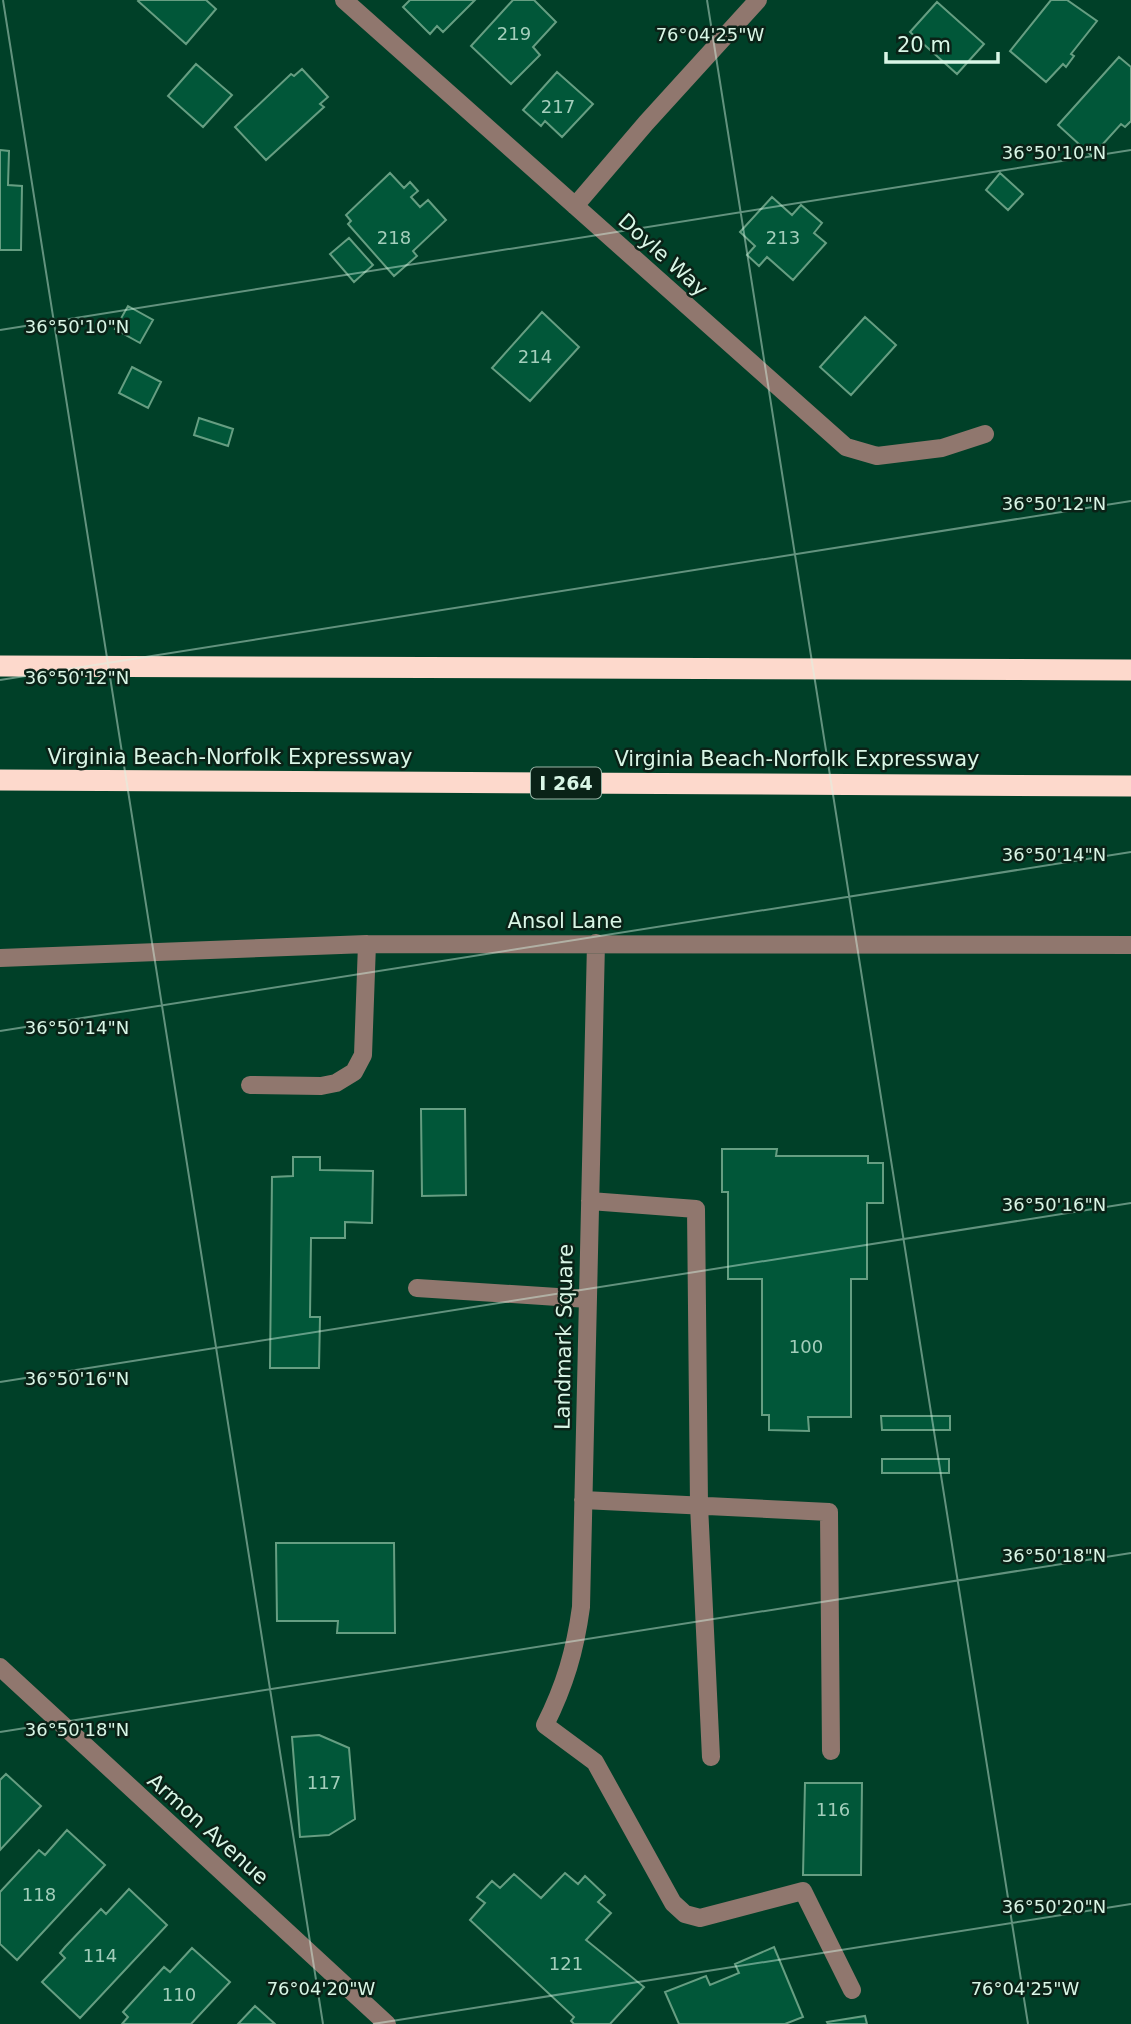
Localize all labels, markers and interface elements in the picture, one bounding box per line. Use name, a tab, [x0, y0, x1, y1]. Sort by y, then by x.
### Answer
scale bar	[886, 21, 998, 65]
house number: 219	[497, 23, 531, 44]
text: 76°04'25"W	[656, 24, 765, 45]
text: 20 m	[897, 33, 951, 57]
house number: 217	[541, 96, 575, 117]
text: 36°50'10"N	[1002, 142, 1106, 163]
street label: Doyle Way	[614, 209, 712, 301]
house number: 218	[377, 227, 411, 248]
house number: 213	[766, 227, 800, 248]
text: 36°50'10"N	[25, 316, 129, 337]
house number: 214	[518, 346, 552, 367]
text: 36°50'12"N	[1002, 493, 1106, 514]
text: 36°50'12"N	[25, 667, 129, 688]
street label: Virginia Beach-Norfolk Expressway	[47, 745, 413, 769]
street label: Virginia Beach-Norfolk Expressway	[614, 747, 980, 771]
road number: I 264	[531, 768, 601, 798]
text: 36°50'14"N	[1002, 844, 1106, 865]
street label: Ansol Lane	[508, 909, 622, 933]
text: 36°50'14"N	[25, 1017, 129, 1038]
text: 36°50'16"N	[1002, 1194, 1106, 1215]
street label: Landmark Square	[550, 1244, 578, 1430]
house number: 100	[789, 1336, 823, 1357]
text: 36°50'16"N	[25, 1368, 129, 1389]
text: 36°50'18"N	[1002, 1545, 1106, 1566]
text: 36°50'18"N	[25, 1719, 129, 1740]
street label: Armon Avenue	[143, 1769, 273, 1889]
house number: 117	[307, 1772, 341, 1793]
house number: 116	[816, 1799, 850, 1820]
house number: 118	[22, 1884, 56, 1905]
text: 36°50'20"N	[1002, 1896, 1106, 1917]
house number: 114	[83, 1945, 117, 1966]
house number: 121	[549, 1953, 583, 1974]
text: 76°04'20"W	[267, 1978, 376, 1999]
text: 76°04'25"W	[971, 1978, 1080, 1999]
house number: 110	[162, 1984, 196, 2005]

